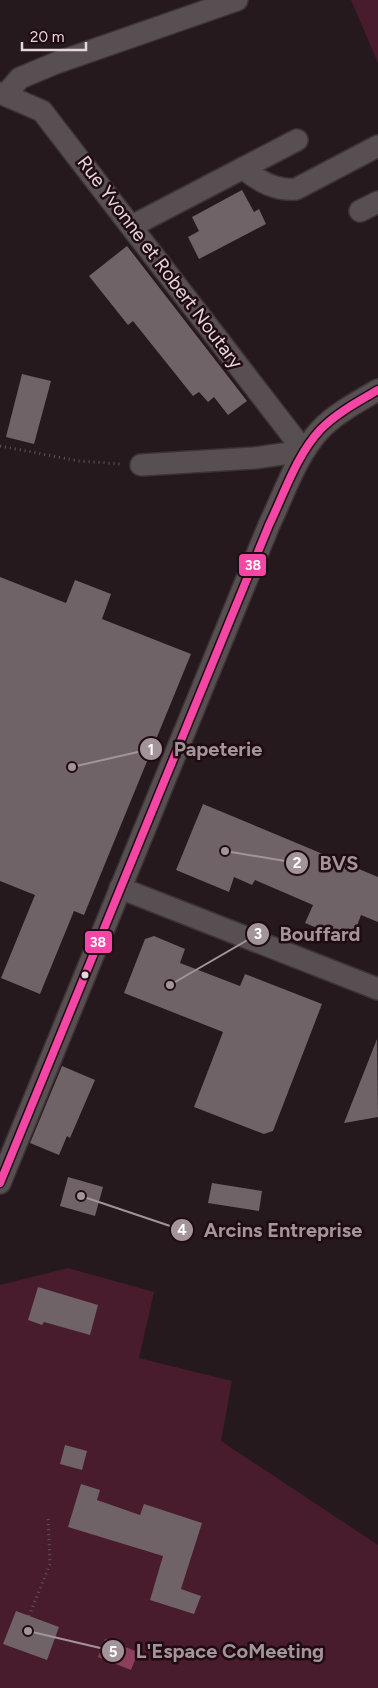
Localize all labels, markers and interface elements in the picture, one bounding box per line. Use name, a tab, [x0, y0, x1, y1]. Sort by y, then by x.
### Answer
scale bar	[22, 20, 86, 52]
text: 20 m	[30, 28, 64, 46]
street label: Rue Yvonne et Robert Noutary	[72, 151, 248, 373]
line badge: 38	[238, 553, 267, 577]
text: 38	[245, 557, 261, 574]
callout: Papeterie	[139, 732, 272, 767]
text: Papeterie	[174, 737, 262, 761]
text: 1	[148, 741, 154, 759]
callout: BVS	[285, 845, 369, 880]
text: BVS	[320, 851, 358, 875]
text: 2	[293, 854, 302, 872]
callout: Bouffard	[245, 917, 371, 952]
text: Bouffard	[280, 922, 360, 946]
text: 3	[254, 925, 262, 943]
line badge: 38	[84, 930, 113, 954]
text: 38	[90, 934, 106, 951]
unlabelled marker	[80, 970, 90, 980]
callout: Arcins Entreprise	[169, 1213, 373, 1248]
text: Arcins Entreprise	[204, 1218, 362, 1242]
text: 4	[177, 1221, 187, 1239]
callout: L'Espace CoMeeting	[101, 1634, 334, 1669]
text: L'Espace CoMeeting	[136, 1639, 324, 1663]
text: 5	[109, 1643, 118, 1661]

